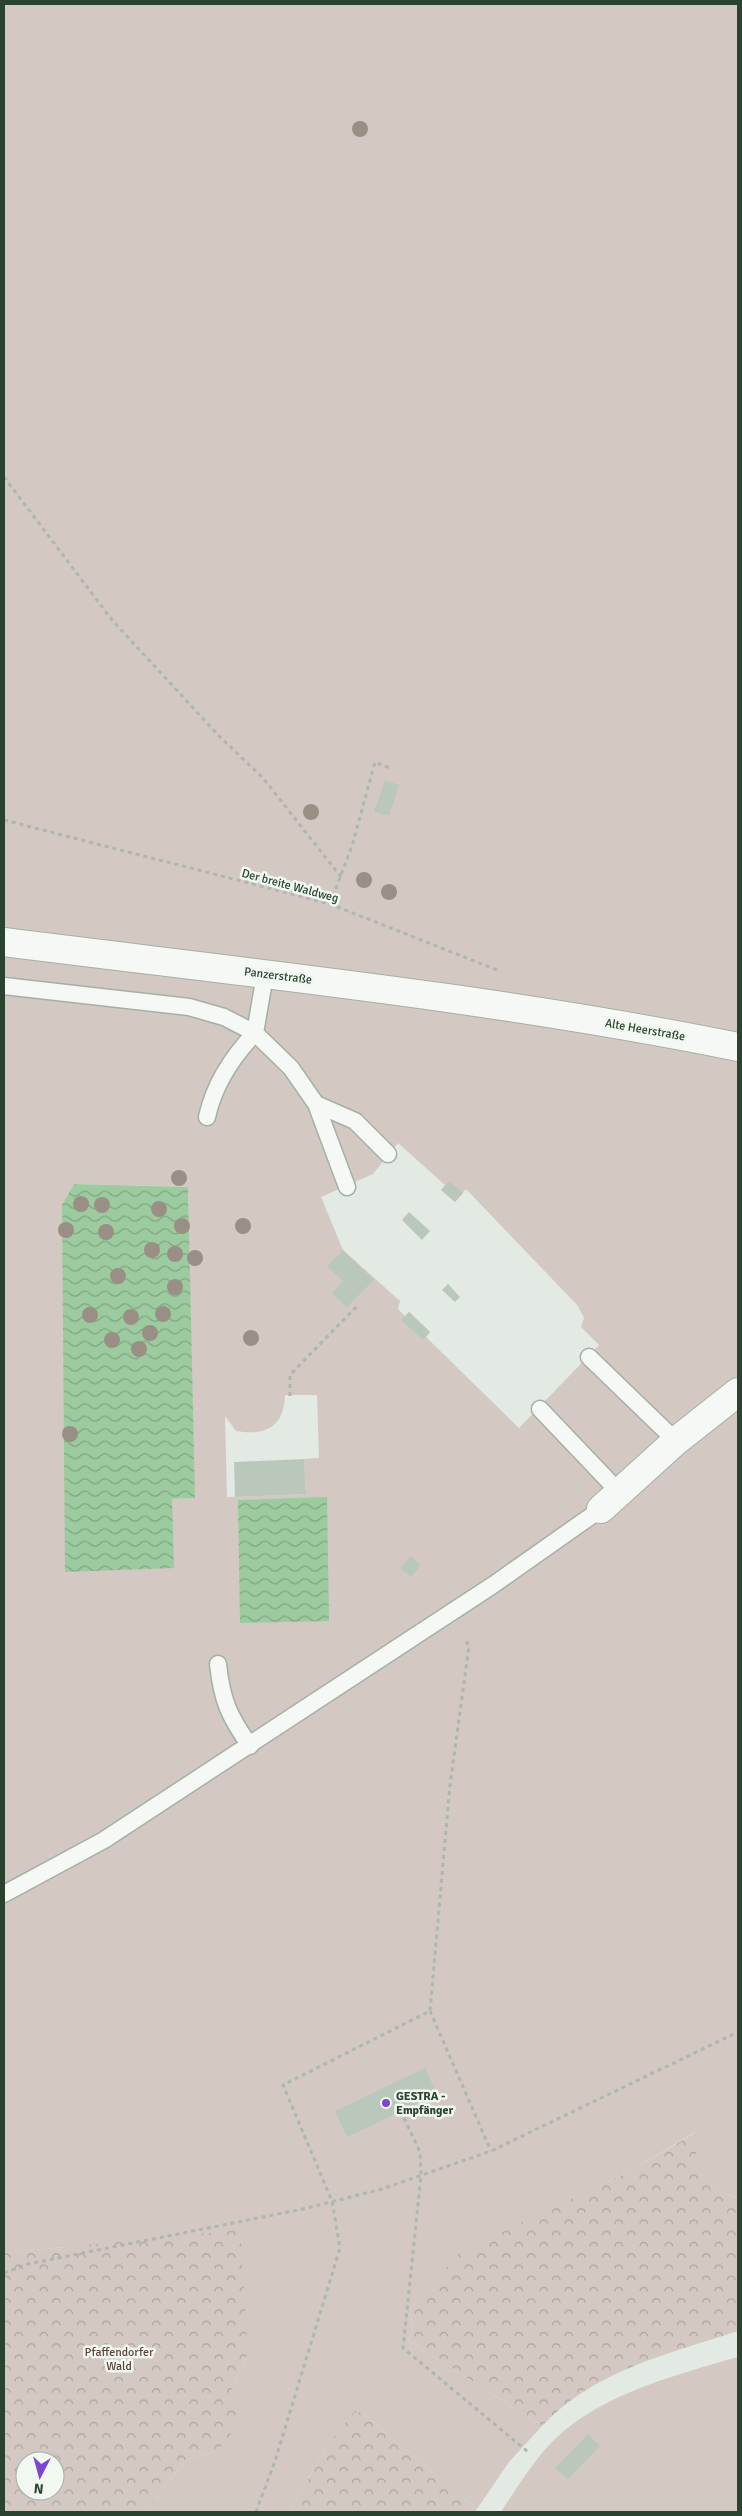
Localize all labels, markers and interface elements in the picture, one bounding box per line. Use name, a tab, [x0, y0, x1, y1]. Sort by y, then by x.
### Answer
street label: Der breite Waldweg	[240, 866, 340, 906]
street label: Panzerstraße	[243, 964, 313, 988]
street label: Alte Heerstraße	[604, 1016, 686, 1044]
place label: GESTRA - Empfänger	[396, 2089, 453, 2118]
marker: GESTRA - Empfänger	[380, 2097, 392, 2109]
park label: Pfaffendorfer Wald	[85, 2345, 154, 2374]
north arrow	[15, 2451, 65, 2501]
text: N	[33, 2479, 44, 2497]

